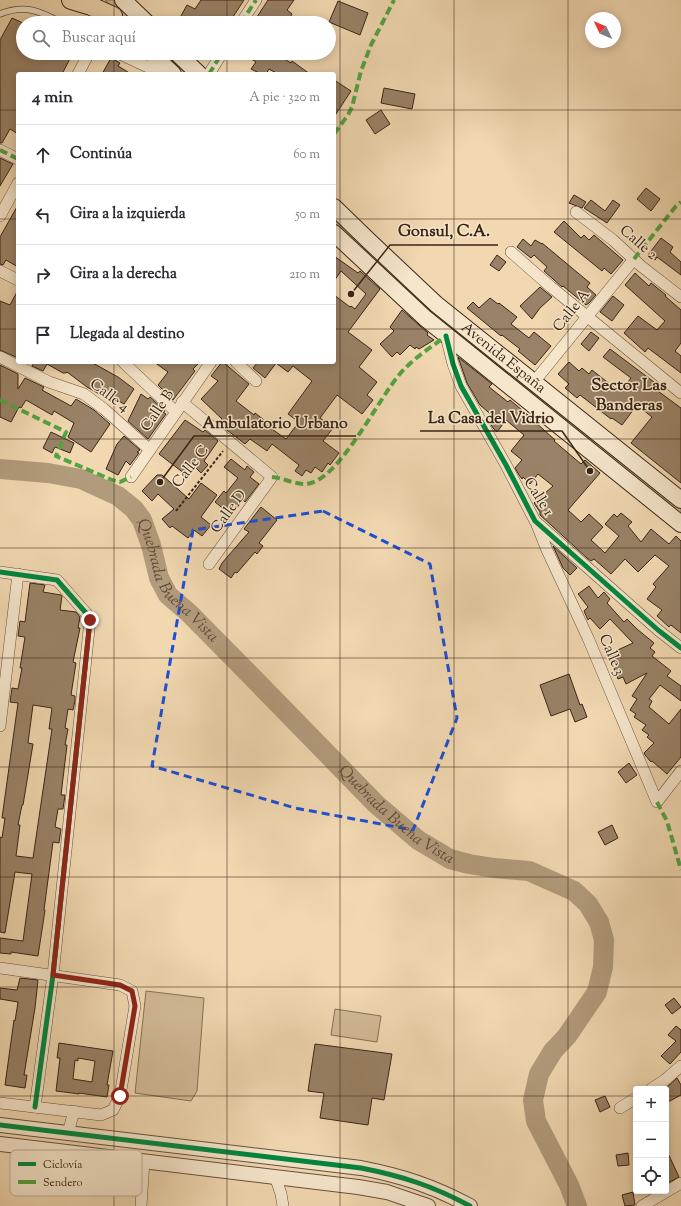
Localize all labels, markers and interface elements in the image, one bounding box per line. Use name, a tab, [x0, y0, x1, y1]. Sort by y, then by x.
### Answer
north arrow	[585, 12, 621, 48]
search box	[16, 16, 336, 60]
icon: search	[30, 27, 52, 49]
text: Buscar aquí	[62, 28, 136, 49]
text: 4 min	[32, 86, 73, 110]
text: A pie · 320 m	[249, 89, 320, 107]
icon: ahead	[32, 144, 54, 166]
text: Continúa	[70, 144, 132, 165]
text: 60 m	[293, 146, 320, 164]
icon: left	[32, 204, 54, 226]
text: Gira a la izquierda	[70, 204, 186, 225]
text: 50 m	[295, 206, 320, 224]
callout: Gonsul, C.A.	[390, 217, 498, 245]
text: Gonsul, C.A.	[398, 221, 490, 244]
street label: Calle 2	[614, 221, 662, 265]
icon: right	[32, 264, 54, 286]
text: Gira a la derecha	[70, 264, 177, 285]
text: 210 m	[289, 266, 320, 284]
street label: Calle A	[548, 285, 596, 337]
street label: Avenida España	[456, 317, 550, 398]
icon: arrive	[32, 324, 54, 346]
text: Llegada al destino	[70, 324, 185, 345]
street label: Calle 4	[85, 374, 134, 418]
district label: Sector Las Banderas	[591, 374, 667, 418]
street label: Calle B	[136, 385, 180, 436]
callout: La Casa del Vidrio	[420, 403, 562, 431]
callout: Ambulatorio Urbano	[194, 408, 356, 436]
text: La Casa del Vidrio	[428, 408, 554, 431]
text: Ambulatorio Urbano	[202, 413, 348, 436]
street label: Calle C	[168, 441, 214, 493]
street label: Calle 1	[518, 473, 558, 521]
street label: Calle D	[206, 486, 252, 538]
water label: Quebrada Buena Vista	[131, 516, 224, 648]
route end	[81, 611, 99, 629]
street label: Calle 3	[593, 631, 629, 679]
water label: Quebrada Buena Vista	[333, 760, 458, 870]
map controls	[633, 1086, 669, 1194]
button: +	[633, 1086, 669, 1122]
route start	[111, 1087, 129, 1105]
button: −	[633, 1122, 669, 1158]
legend	[10, 1150, 142, 1196]
text: Ciclovía	[43, 1157, 82, 1173]
button: locate	[633, 1158, 669, 1194]
text: Sendero	[43, 1175, 82, 1191]

